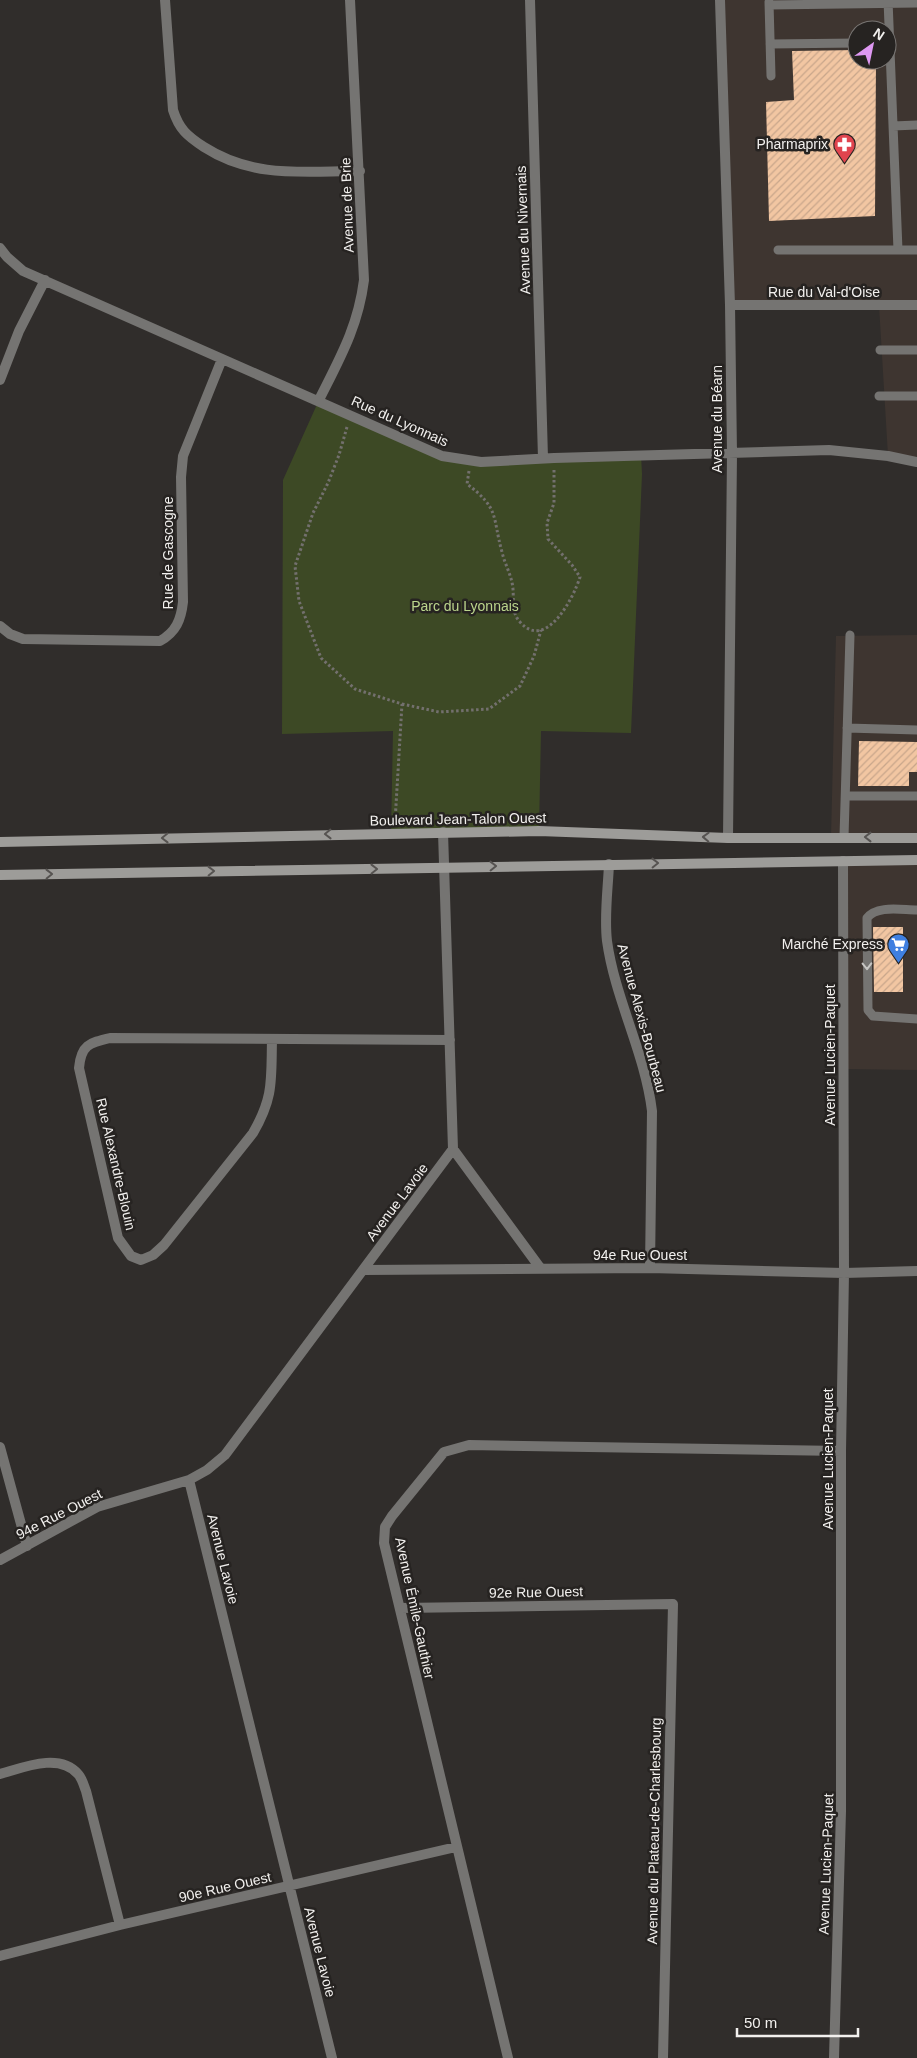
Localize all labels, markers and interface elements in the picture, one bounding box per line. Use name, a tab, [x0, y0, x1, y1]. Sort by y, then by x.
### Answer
north arrow	[847, 20, 897, 70]
text: N	[870, 25, 888, 44]
pharmacy icon: Pharmaprix	[832, 132, 856, 163]
place label: Pharmaprix	[756, 136, 828, 152]
street label: Avenue de Brie	[337, 157, 357, 253]
street label: Avenue du Nivernais	[513, 165, 533, 295]
street label: Rue du Val-d'Oise	[768, 284, 880, 300]
street label: Avenue du Béarn	[709, 365, 725, 473]
street label: Rue du Lyonnais	[349, 392, 451, 450]
street label: Rue de Gascogne	[160, 496, 176, 609]
park label: Parc du Lyonnais	[411, 598, 519, 614]
street label: Boulevard Jean-Talon Ouest	[370, 809, 547, 829]
one-way arrow	[324, 829, 332, 839]
one-way arrow	[702, 832, 710, 842]
one-way arrow	[864, 832, 872, 842]
one-way arrow	[161, 833, 169, 843]
one-way arrow	[651, 858, 659, 869]
one-way arrow	[489, 861, 497, 872]
one-way arrow	[370, 863, 378, 874]
one-way arrow	[208, 866, 215, 876]
one-way arrow	[45, 869, 53, 879]
supermarket icon: Marché Express	[887, 932, 911, 963]
place label: Marché Express	[782, 936, 883, 952]
street label: Avenue Alexis-Bourbeau	[614, 942, 670, 1094]
one-way arrow	[862, 962, 873, 970]
street label: Avenue Lucien-Paquet	[822, 984, 838, 1126]
street label: Rue Alexandre-Blouin	[93, 1096, 139, 1232]
street label: Avenue Lavoie	[363, 1160, 431, 1244]
street label: 94e Rue Ouest	[593, 1247, 687, 1263]
street label: Avenue Lucien-Paquet	[820, 1388, 836, 1530]
street label: 94e Rue Ouest	[13, 1485, 105, 1543]
street label: Avenue Lavoie	[204, 1512, 242, 1606]
street label: Avenue Émile-Gauthier	[392, 1536, 438, 1681]
street label: 92e Rue Ouest	[489, 1583, 583, 1601]
street label: Avenue du Plateau-de-Charlesbourg	[644, 1717, 664, 1945]
street label: Avenue Lucien-Paquet	[816, 1793, 836, 1935]
street label: 90e Rue Ouest	[177, 1869, 273, 1905]
street label: Avenue Lavoie	[301, 1905, 339, 1999]
scale bar	[737, 2006, 858, 2038]
text: 50 m	[744, 2014, 777, 2031]

